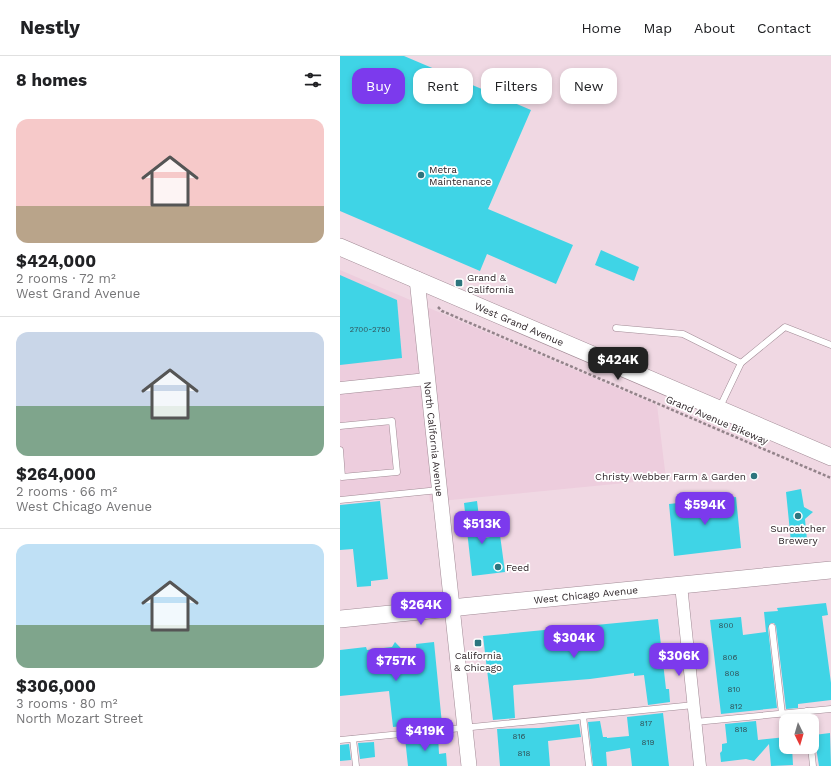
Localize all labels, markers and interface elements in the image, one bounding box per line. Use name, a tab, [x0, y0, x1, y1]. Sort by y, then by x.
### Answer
text: Nestly	[20, 16, 80, 39]
text: Home	[581, 20, 621, 36]
text: Map	[643, 20, 672, 36]
text: About	[694, 20, 735, 36]
text: Contact	[757, 20, 811, 36]
chip: Buy	[352, 68, 405, 104]
chip: Rent	[413, 68, 473, 104]
chip: Filters	[481, 68, 552, 104]
chip: New	[560, 68, 617, 104]
icon: filters	[302, 69, 324, 91]
text: 8 homes	[16, 70, 87, 90]
icon: home	[134, 145, 206, 217]
place label: Metra Maintenance	[429, 164, 492, 187]
marker: Metra Maintenance	[416, 170, 426, 180]
text: $424,000	[16, 251, 96, 271]
text: 2 rooms · 72 m²	[16, 271, 116, 286]
place label: Grand & California	[467, 272, 514, 295]
marker: Grand & California	[454, 278, 464, 288]
text: West Grand Avenue	[16, 286, 140, 301]
street label: West Grand Avenue	[473, 300, 566, 348]
house number: 2700-2750	[349, 325, 391, 334]
pin: $424K	[590, 347, 646, 381]
text: $424K	[597, 352, 639, 367]
icon: home	[134, 358, 206, 430]
street label: North California Avenue	[422, 381, 446, 497]
street label: Grand Avenue Bikeway	[664, 393, 771, 447]
text: $264,000	[16, 464, 96, 484]
place label: Christy Webber Farm & Garden	[595, 471, 746, 482]
marker: Christy Webber Farm & Garden	[749, 471, 759, 481]
text: 2 rooms · 66 m²	[16, 484, 117, 499]
pin: $594K	[677, 492, 733, 526]
text: $594K	[684, 497, 726, 512]
text: West Chicago Avenue	[16, 499, 152, 514]
pin: $513K	[454, 511, 510, 545]
marker: Suncatcher Brewery	[793, 511, 803, 521]
text: $513K	[463, 516, 501, 531]
place label: Suncatcher Brewery	[770, 523, 826, 546]
marker: Feed	[493, 562, 503, 572]
place label: Feed	[506, 562, 529, 573]
icon: home	[134, 570, 206, 642]
street label: West Chicago Avenue	[533, 584, 639, 605]
pin: $264K	[393, 592, 449, 626]
text: $264K	[400, 597, 442, 612]
house number: 800	[719, 621, 733, 630]
pin: $304K	[546, 625, 602, 659]
text: $304K	[553, 630, 595, 645]
marker: California & Chicago	[473, 638, 483, 648]
pin: $306K	[651, 643, 707, 677]
pin: $757K	[368, 648, 424, 682]
text: $306K	[658, 648, 700, 663]
place label: California & Chicago	[454, 650, 502, 673]
text: $757K	[376, 653, 416, 668]
house number: 806	[723, 653, 738, 662]
house number: 808	[725, 669, 739, 678]
text: $306,000	[16, 676, 96, 696]
house number: 810	[727, 685, 741, 694]
text: 3 rooms · 80 m²	[16, 696, 117, 711]
house number: 812	[730, 702, 743, 711]
text: North Mozart Street	[16, 711, 143, 726]
north arrow	[779, 714, 819, 754]
map controls	[779, 714, 819, 754]
pin: $419K	[397, 718, 453, 752]
house number: 817	[640, 719, 653, 728]
text: $419K	[405, 723, 445, 738]
house number: 818	[735, 725, 748, 734]
house number: 816	[513, 732, 526, 741]
house number: 819	[642, 738, 655, 747]
house number: 818	[518, 749, 531, 758]

